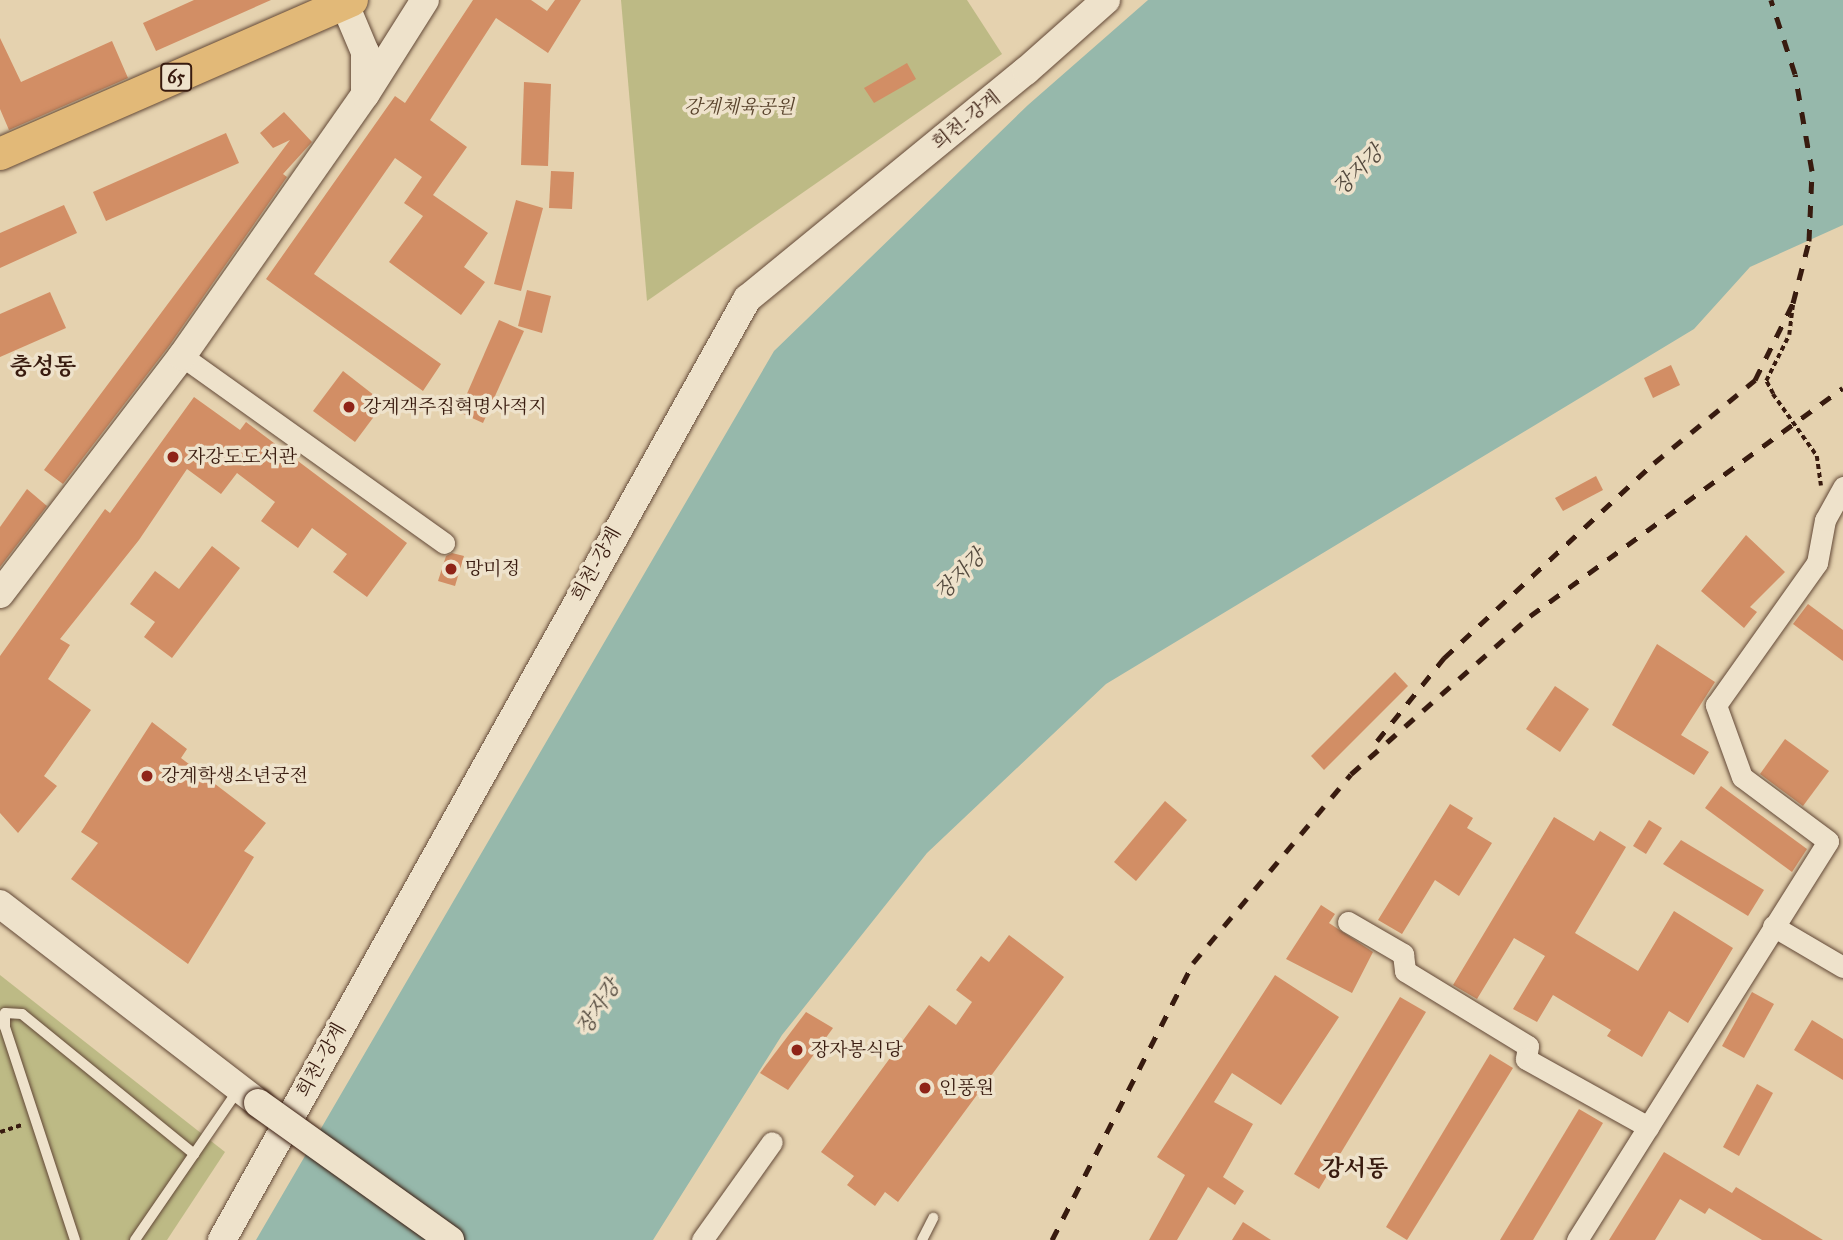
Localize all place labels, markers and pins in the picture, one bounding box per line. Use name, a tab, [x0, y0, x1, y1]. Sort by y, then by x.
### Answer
place label: 강계객주집혁명사적지	[363, 396, 547, 418]
marker: 강계객주집혁명사적지	[341, 399, 357, 415]
place label: 자강도도서관	[187, 446, 297, 468]
marker: 자강도도서관	[165, 449, 181, 465]
place label: 망미정	[465, 558, 520, 580]
marker: 망미정	[443, 561, 459, 577]
place label: 강계학생소년궁전	[161, 765, 308, 787]
marker: 강계학생소년궁전	[139, 768, 155, 784]
place label: 장자봉식당	[811, 1039, 903, 1061]
marker: 장자봉식당	[789, 1042, 805, 1058]
place label: 인풍원	[939, 1077, 994, 1099]
marker: 인풍원	[917, 1080, 933, 1096]

